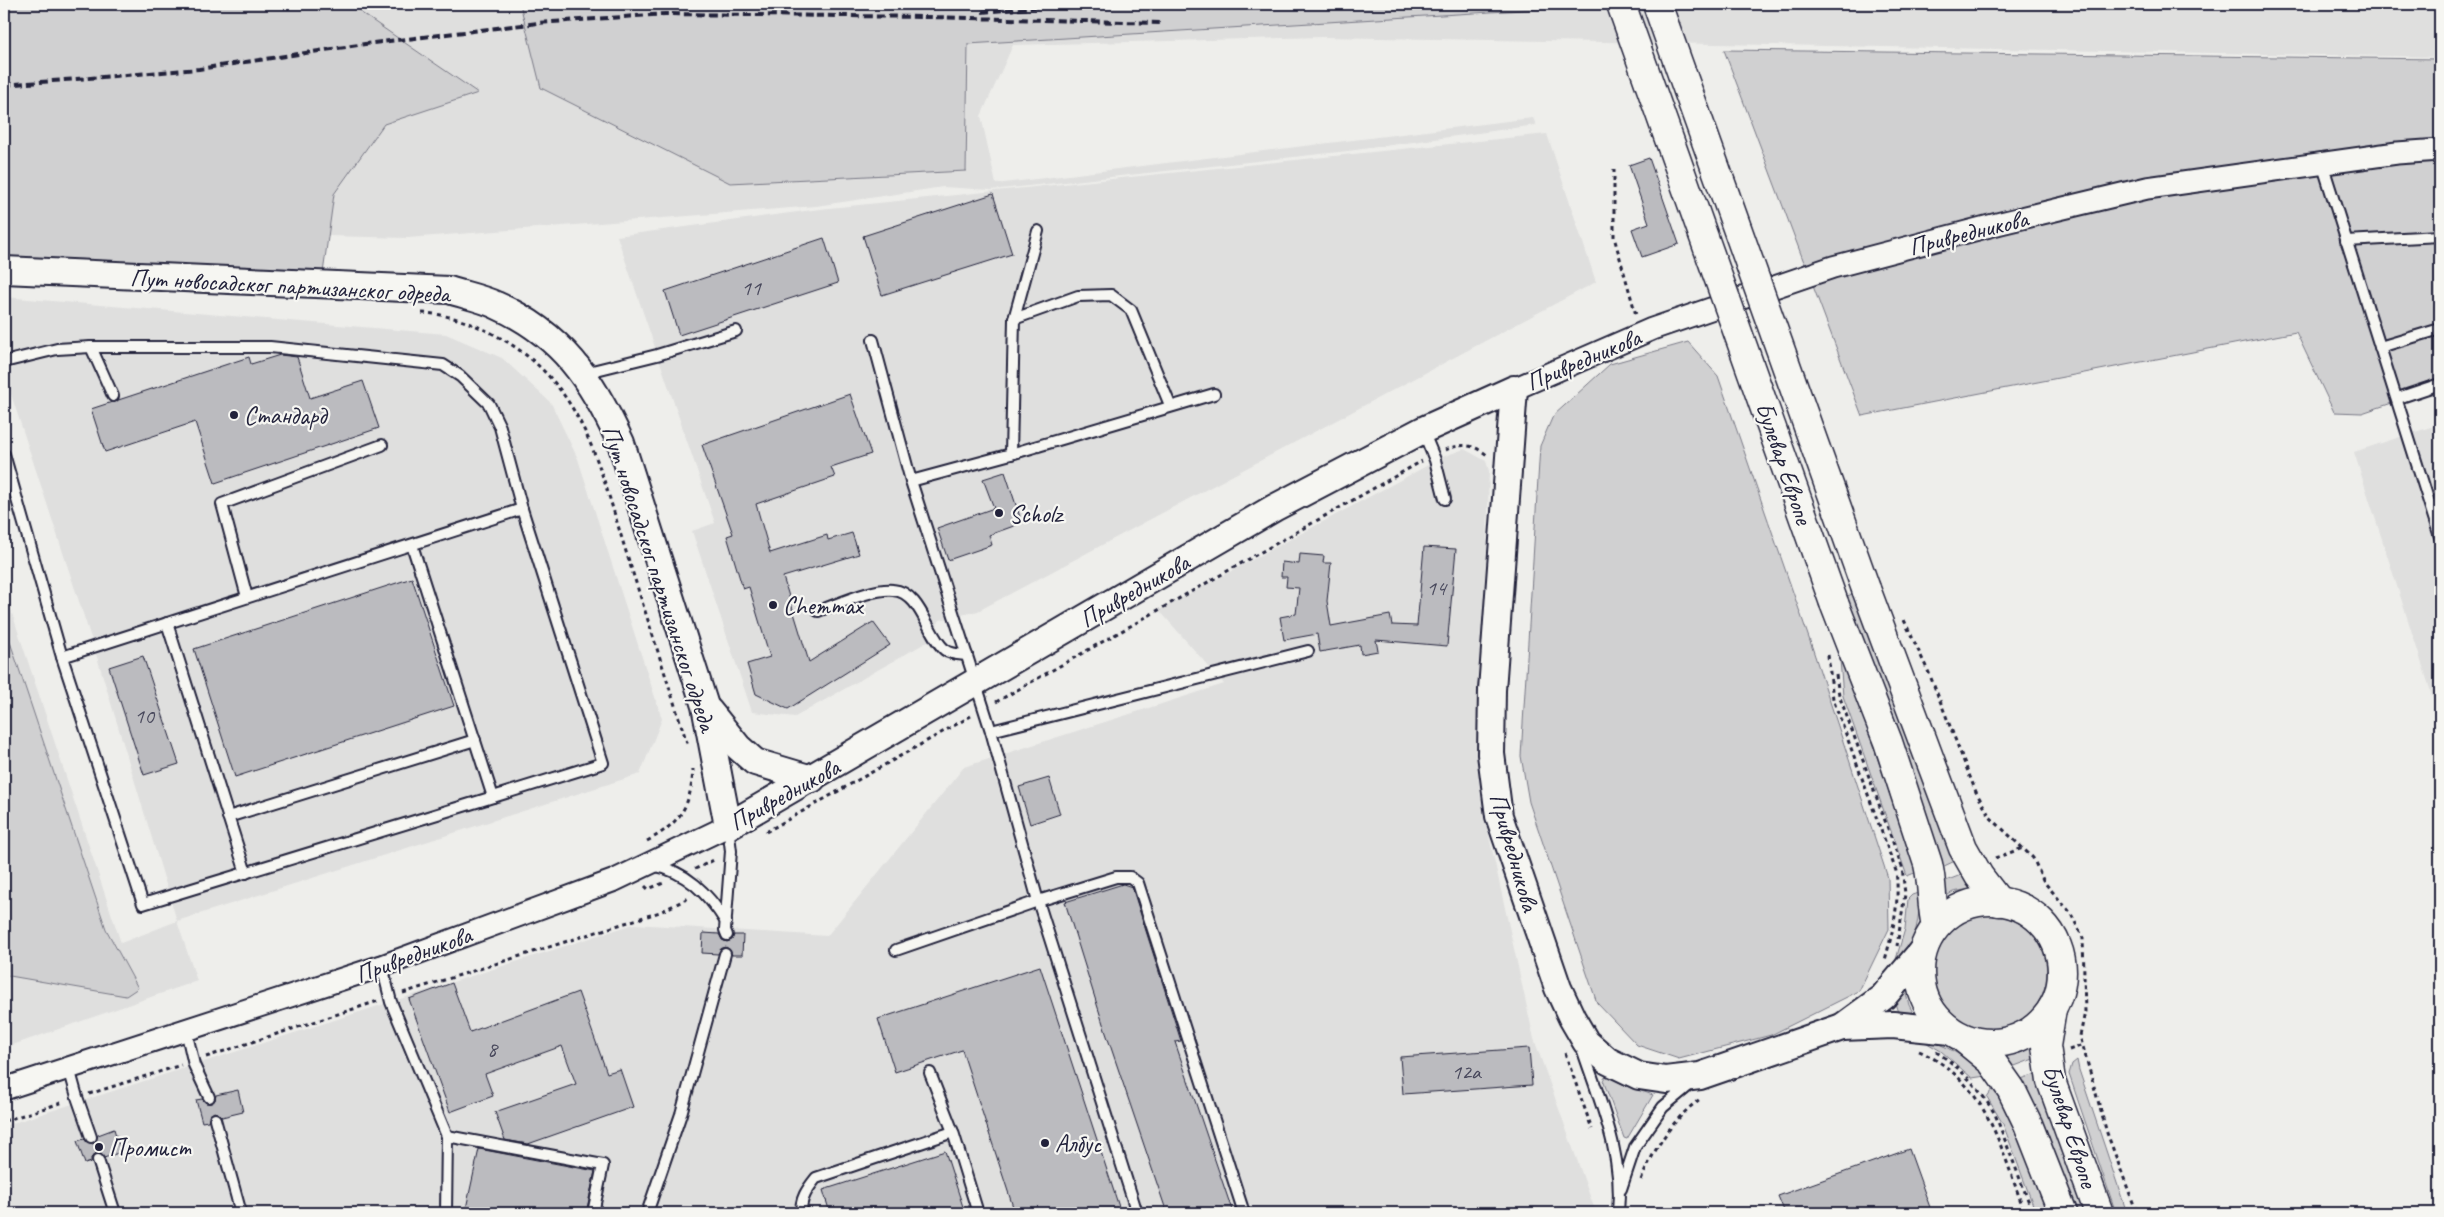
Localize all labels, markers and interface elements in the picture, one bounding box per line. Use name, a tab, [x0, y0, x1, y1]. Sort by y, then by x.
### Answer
street label: Привредникова	[1905, 202, 2033, 263]
street label: Пут новосадског партизанског одреда	[129, 262, 453, 310]
house number: 11	[741, 274, 762, 302]
street label: Привредникова	[1521, 321, 1647, 398]
street label: Булевар Европе	[1748, 398, 1820, 530]
place label: Стандард	[244, 400, 328, 432]
marker: Стандард	[228, 409, 240, 421]
street label: Пут новосадског партизанског одреда	[594, 421, 725, 738]
place label: Scholz	[1009, 498, 1065, 530]
marker: Scholz	[993, 507, 1005, 519]
street label: Привредникова	[1074, 546, 1197, 635]
house number: 14	[1426, 574, 1448, 602]
place label: Chemmax	[783, 590, 865, 622]
marker: Chemmax	[767, 599, 779, 611]
house number: 10	[134, 702, 156, 730]
street label: Привредникова	[724, 750, 847, 838]
street label: Привредникова	[1482, 789, 1547, 917]
street label: Привредникова	[351, 918, 478, 991]
house number: 8	[487, 1035, 499, 1063]
house number: 12a	[1451, 1058, 1482, 1086]
street label: Булевар Европе	[2035, 1061, 2105, 1193]
place label: Албус	[1055, 1128, 1102, 1160]
place label: Промист	[109, 1132, 192, 1164]
marker: Албус	[1039, 1137, 1051, 1149]
marker: Промист	[93, 1141, 105, 1153]

